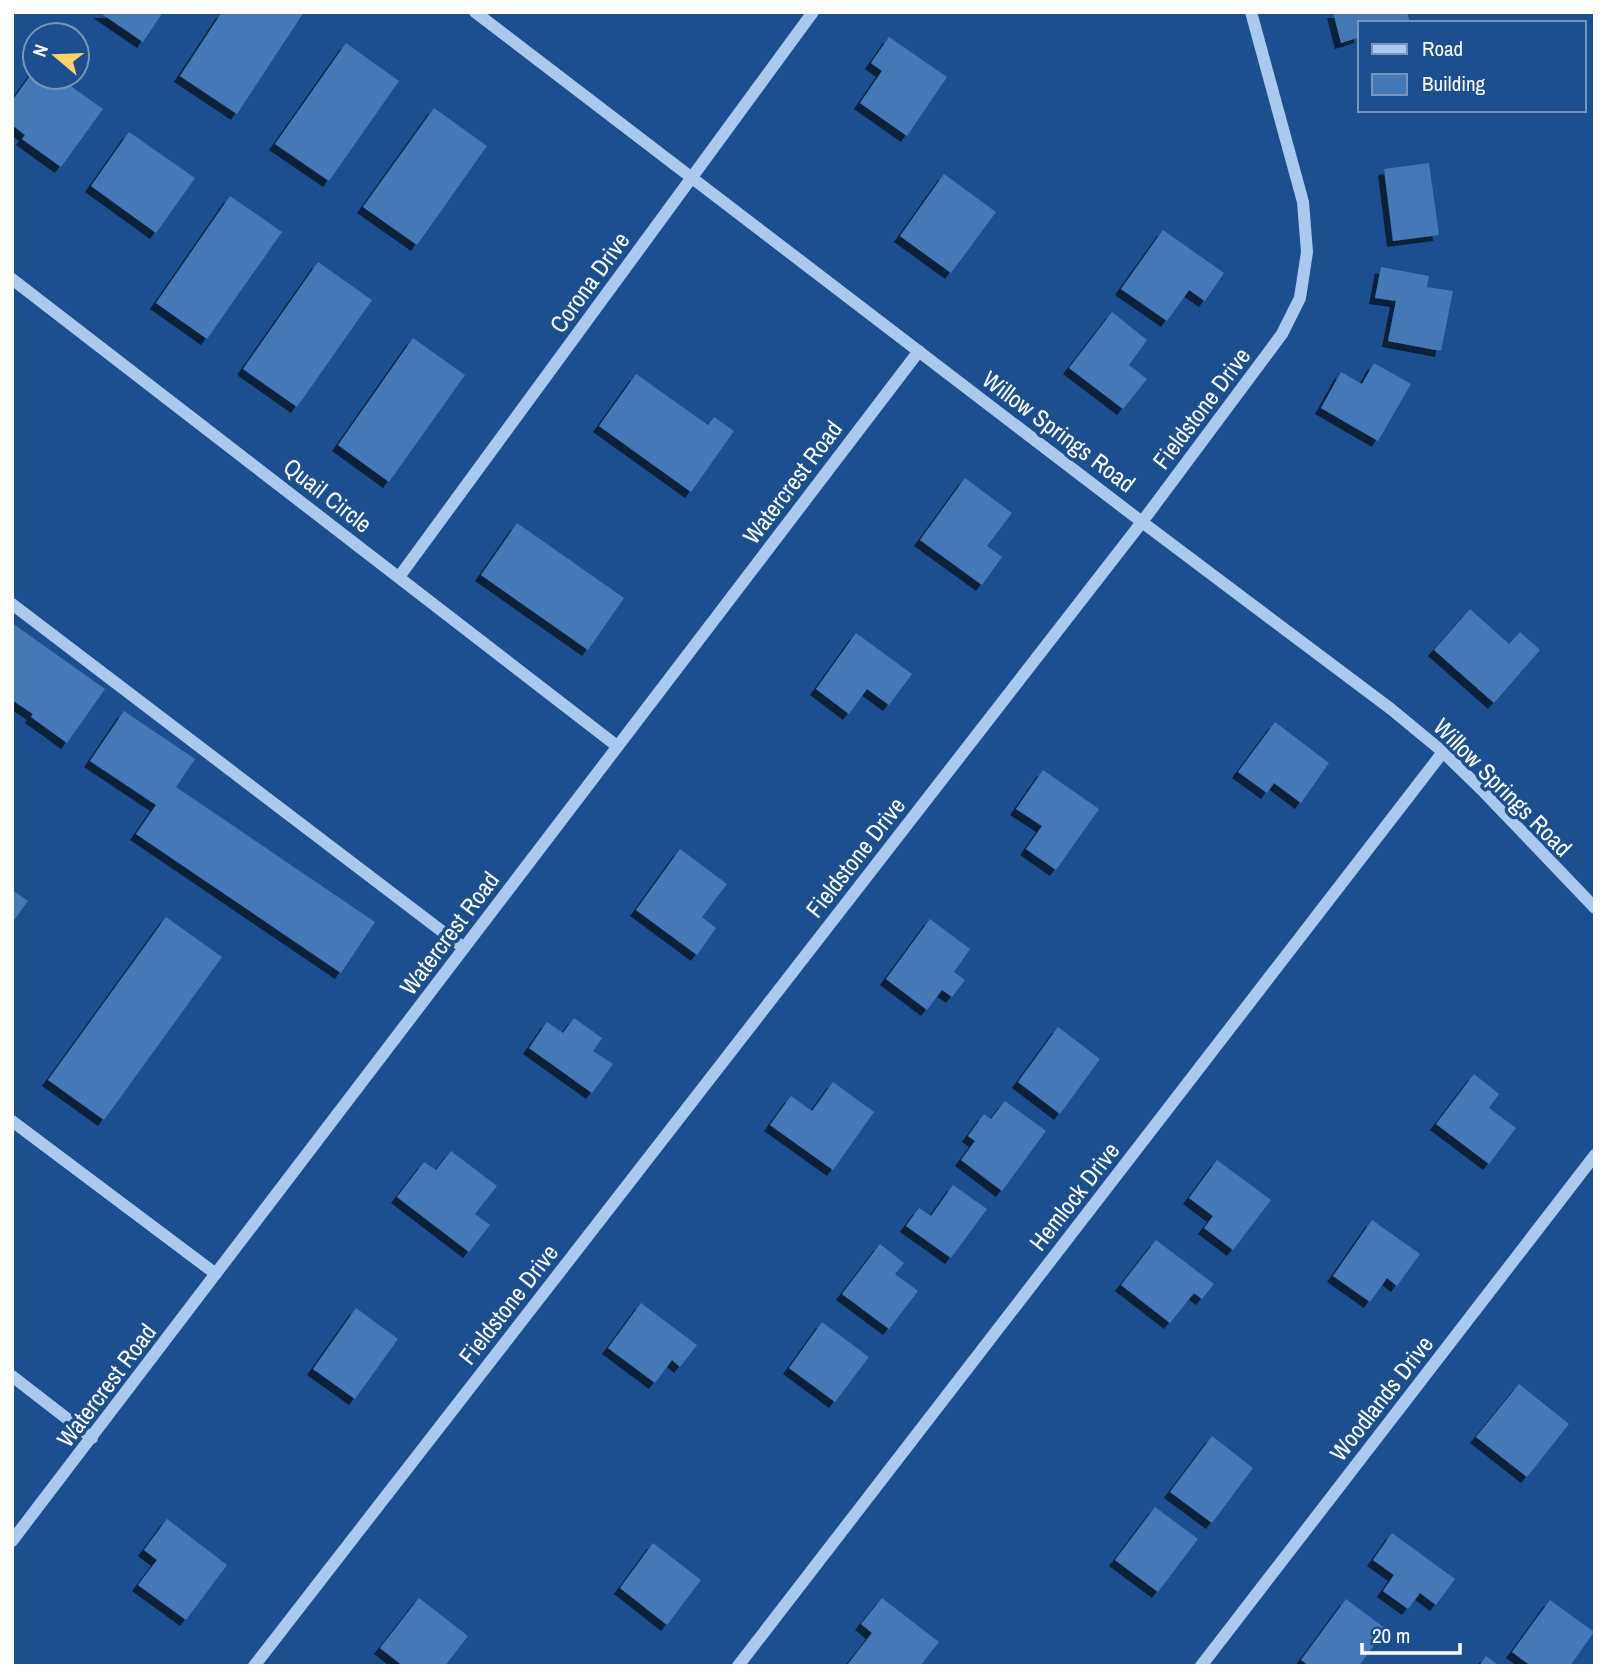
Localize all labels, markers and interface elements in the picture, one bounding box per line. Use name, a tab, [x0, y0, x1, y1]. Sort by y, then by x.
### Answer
north arrow	[21, 21, 91, 91]
legend	[1358, 21, 1586, 112]
text: Road	[1422, 34, 1463, 63]
text: N	[26, 41, 54, 60]
text: Building	[1422, 69, 1486, 98]
street label: Corona Drive	[542, 225, 636, 339]
street label: Fieldstone Drive	[1145, 341, 1257, 475]
street label: Willow Springs Road	[976, 363, 1142, 499]
street label: Watercrest Road	[735, 414, 849, 550]
street label: Quail Circle	[277, 450, 379, 540]
street label: Willow Springs Road	[1427, 711, 1579, 863]
street label: Fieldstone Drive	[798, 790, 912, 924]
street label: Watercrest Road	[392, 865, 506, 1001]
street label: Hemlock Drive	[1022, 1135, 1126, 1257]
street label: Fieldstone Drive	[451, 1237, 565, 1371]
street label: Watercrest Road	[49, 1317, 163, 1453]
street label: Woodlands Drive	[1322, 1329, 1440, 1467]
scale bar	[1362, 1612, 1460, 1656]
text: 20 m	[1372, 1621, 1410, 1650]

